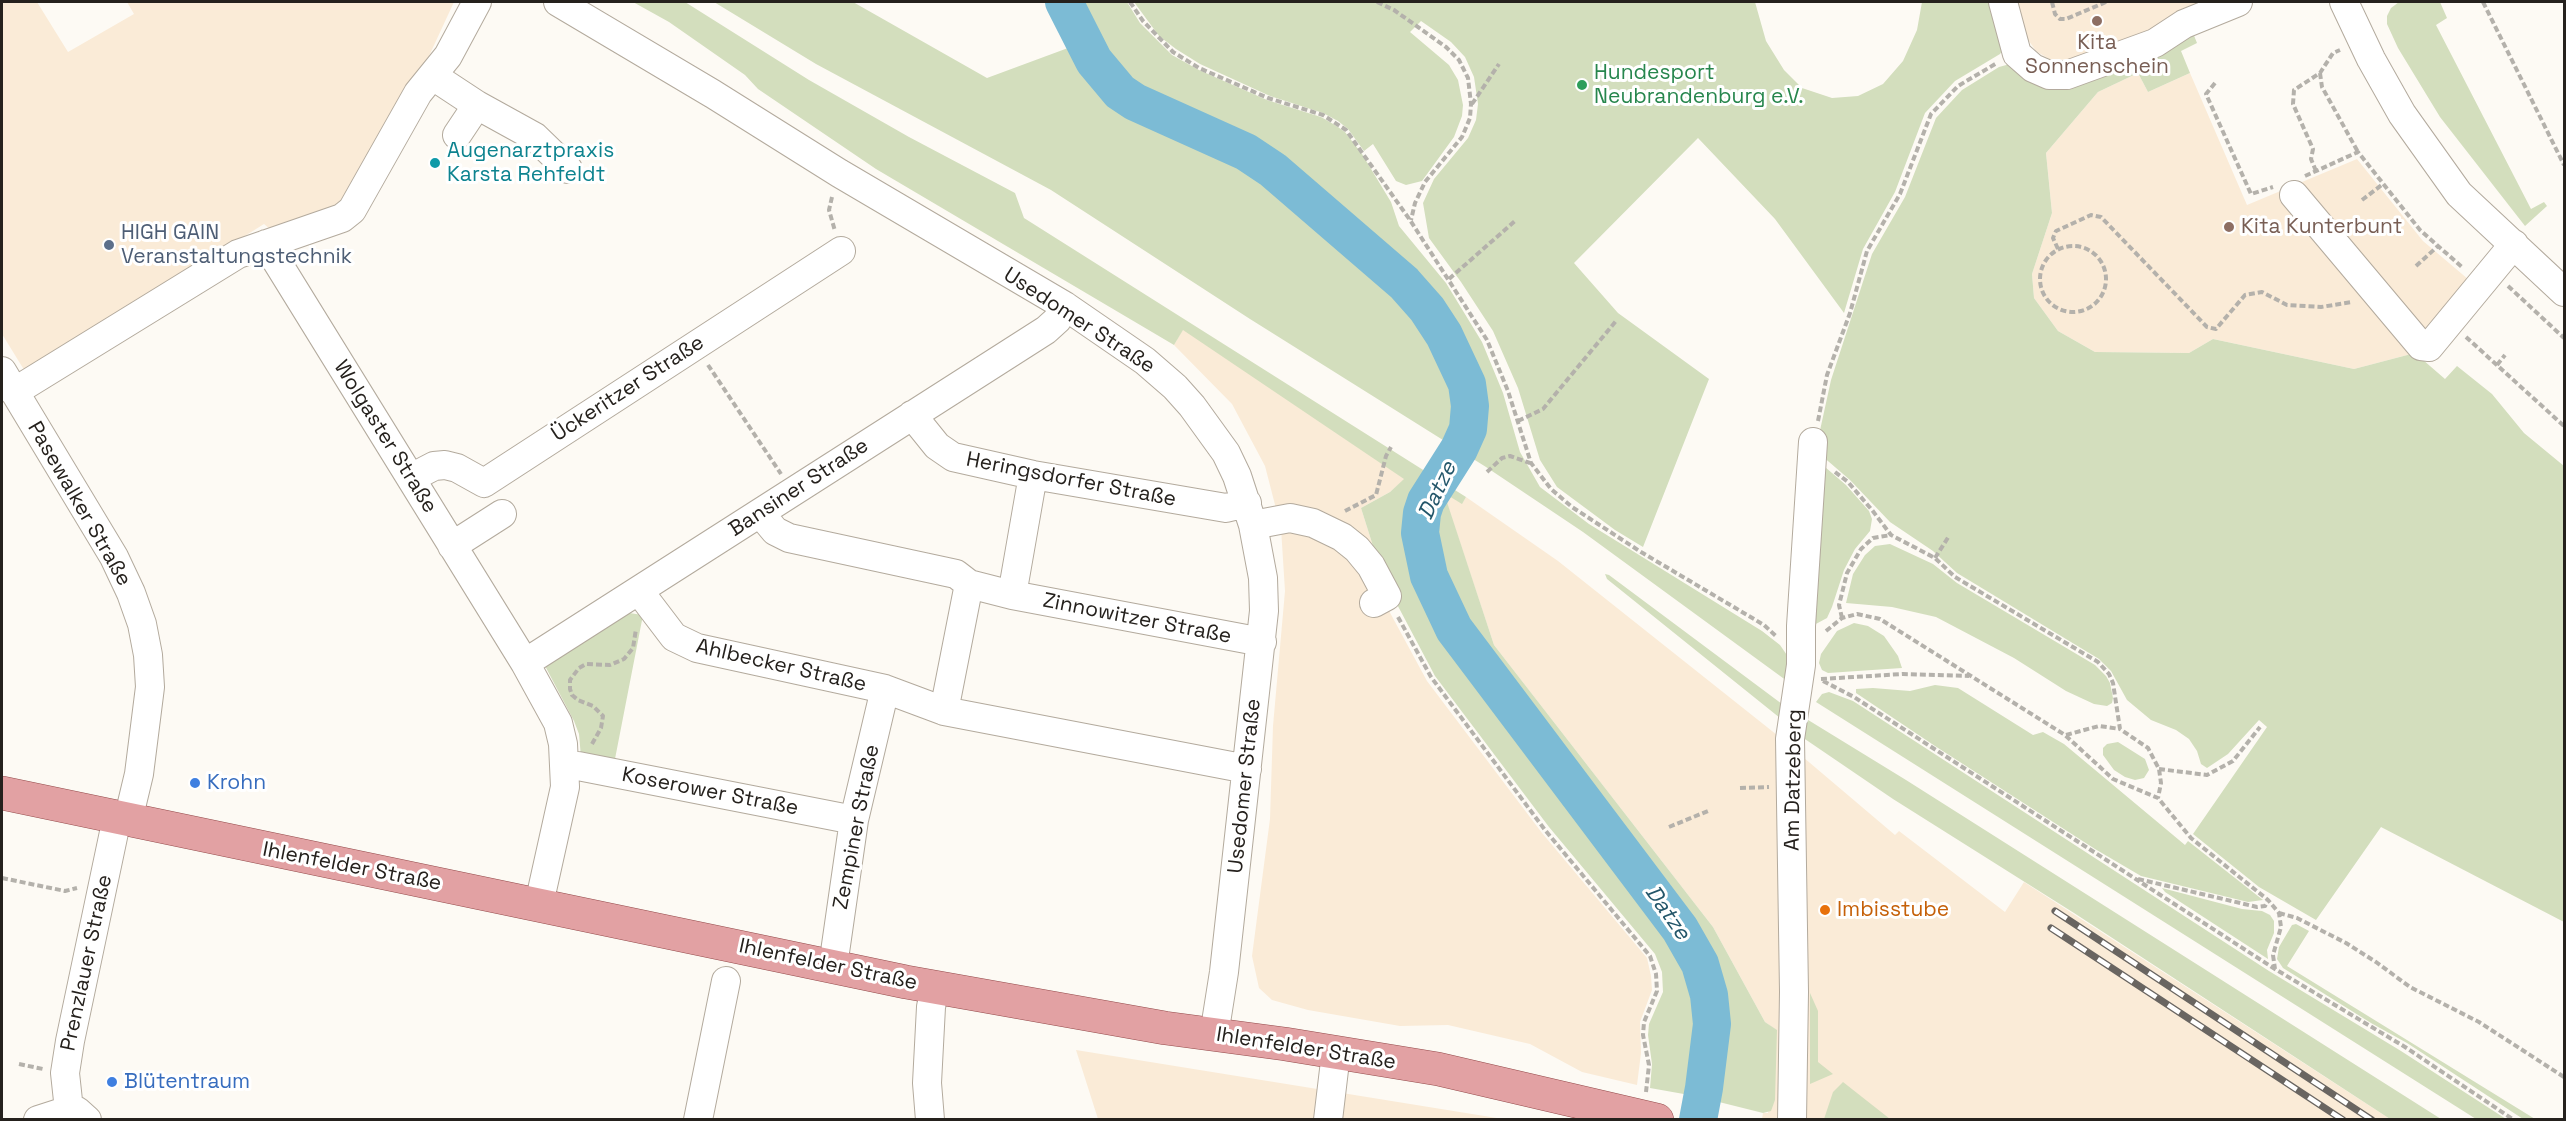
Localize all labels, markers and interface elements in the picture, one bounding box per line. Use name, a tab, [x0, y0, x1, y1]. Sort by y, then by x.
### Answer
marker: Kita Sonnenschein	[2090, 14, 2104, 28]
place label: Kita Sonnenschein	[2025, 30, 2169, 80]
place label: Hundesport Neubrandenburg e.V.	[1594, 60, 1804, 110]
marker: Hundesport Neubrandenburg e.V.	[1575, 78, 1589, 92]
place label: Augenarztpraxis Karsta Rehfeldt	[447, 138, 614, 188]
marker: Augenarztpraxis Karsta Rehfeldt	[428, 156, 442, 170]
place label: Kita Kunterbunt	[2241, 214, 2402, 240]
place label: HIGH GAIN Veranstaltungstechnik	[121, 220, 352, 270]
marker: Kita Kunterbunt	[2222, 220, 2236, 234]
marker: HIGH GAIN Veranstaltungstechnik	[102, 238, 116, 252]
street label: Usedomer Straße	[999, 263, 1159, 379]
street label: Ückeritzer Straße	[547, 330, 709, 448]
street label: Wolgaster Straße	[328, 356, 442, 518]
street label: Pasewalker Straße	[22, 417, 136, 591]
street label: Bansiner Straße	[724, 433, 874, 543]
street label: Heringsdorfer Straße	[964, 447, 1178, 513]
water label: Datze	[1413, 458, 1463, 524]
street label: Zinnowitzer Straße	[1041, 588, 1233, 650]
street label: Ahlbecker Straße	[693, 634, 869, 698]
street label: Usedomer Straße	[1223, 697, 1267, 875]
street label: Am Datzeberg	[1780, 709, 1808, 851]
street label: Zempiner Straße	[829, 742, 885, 912]
street label: Koserower Straße	[620, 763, 800, 821]
place label: Krohn	[207, 770, 266, 796]
marker: Krohn	[188, 776, 202, 790]
street label: Ihlenfelder Straße	[260, 837, 444, 897]
street label: Prenzlauer Straße	[56, 872, 118, 1054]
water label: Datze	[1639, 881, 1695, 945]
place label: Imbisstube	[1837, 897, 1949, 923]
marker: Imbisstube	[1818, 903, 1832, 917]
street label: Ihlenfelder Straße	[737, 934, 919, 996]
street label: Ihlenfelder Straße	[1214, 1022, 1398, 1076]
place label: Blütentraum	[124, 1069, 250, 1095]
marker: Blütentraum	[105, 1075, 119, 1089]

